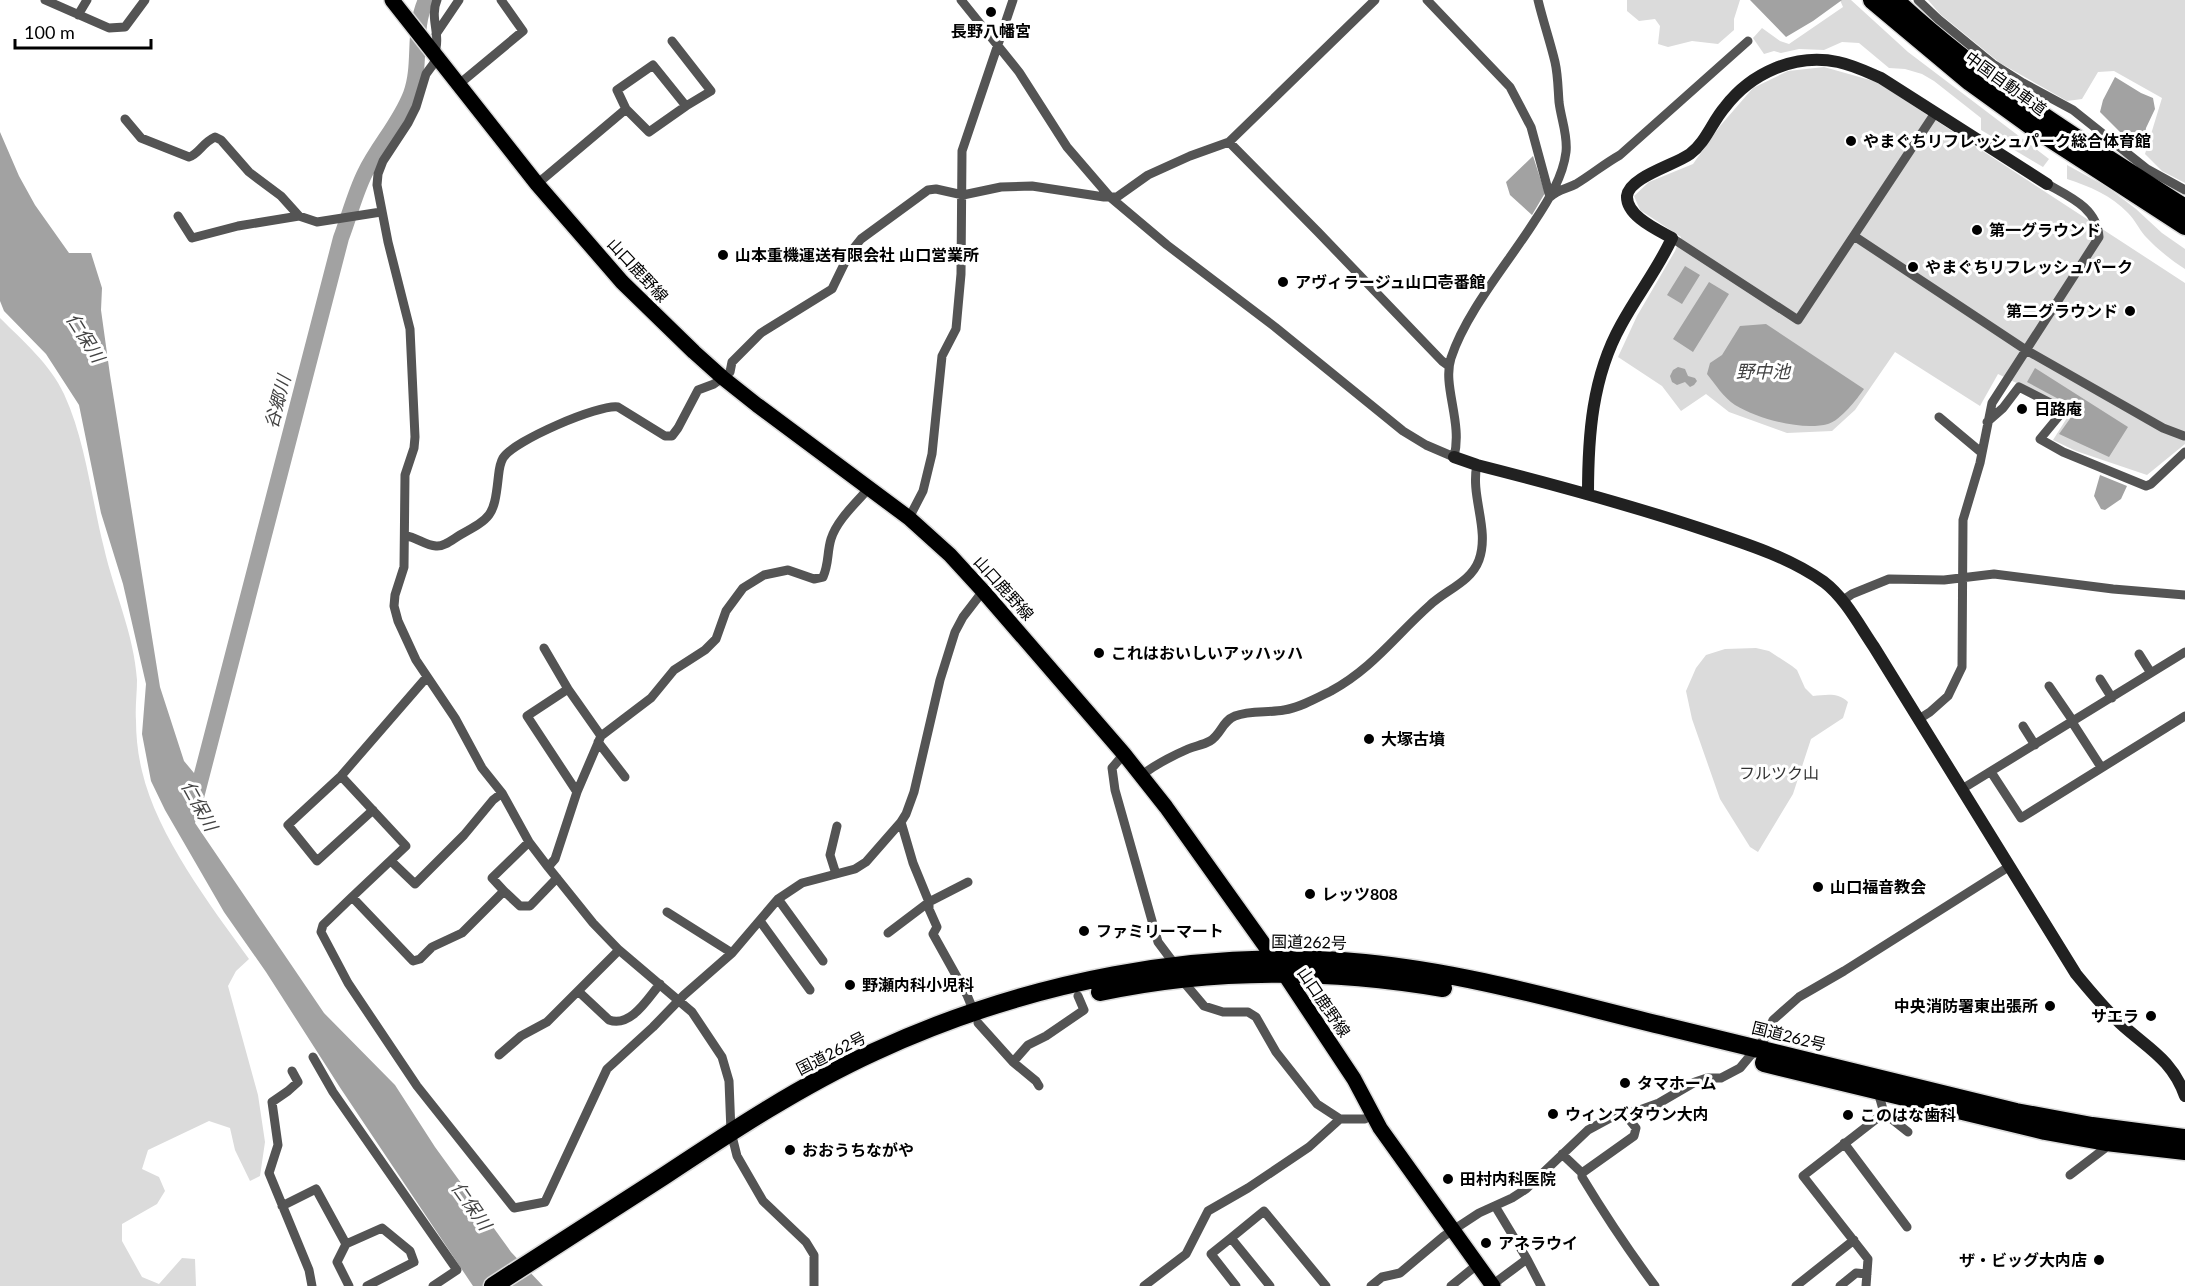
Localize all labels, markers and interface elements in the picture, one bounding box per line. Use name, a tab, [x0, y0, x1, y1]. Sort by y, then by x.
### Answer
marker: 長野八幡宮	[984, 5, 998, 19]
scale bar	[15, 12, 152, 50]
text: 100 m	[24, 21, 75, 43]
place label: 長野八幡宮	[951, 21, 1031, 40]
street label: 中国自動車道	[1962, 47, 2051, 118]
place label: やまぐちリフレッシュパーク総合体育館	[1863, 131, 2151, 150]
marker: やまぐちリフレッシュパーク総合体育館	[1844, 134, 1858, 148]
place label: 第一グラウンド	[1989, 220, 2101, 239]
marker: 第一グラウンド	[1970, 223, 1984, 237]
street label: 山口鹿野線	[604, 234, 673, 305]
place label: 山本重機運送有限会社 山口営業所	[735, 245, 979, 264]
marker: 山本重機運送有限会社 山口営業所	[716, 248, 730, 262]
place label: やまぐちリフレッシュパーク	[1925, 257, 2133, 276]
marker: やまぐちリフレッシュパーク	[1906, 260, 1920, 274]
place label: アヴィラージュ山口壱番館	[1295, 272, 1486, 291]
marker: アヴィラージュ山口壱番館	[1276, 275, 1290, 289]
place label: 第二グラウンド	[2006, 301, 2118, 320]
marker: 第二グラウンド	[2123, 304, 2137, 318]
water label: 仁保川	[62, 309, 111, 368]
water label: 野中池	[1736, 360, 1792, 382]
water label: 谷郷川	[259, 371, 295, 431]
place label: 日路庵	[2034, 399, 2082, 418]
marker: 日路庵	[2015, 402, 2029, 416]
street label: 山口鹿野線	[971, 552, 1038, 624]
place label: これはおいしいアッハッハ	[1111, 643, 1303, 662]
marker: これはおいしいアッハッハ	[1092, 646, 1106, 660]
place label: 大塚古墳	[1381, 729, 1445, 748]
marker: 大塚古墳	[1362, 732, 1376, 746]
park label: フルツク山	[1739, 763, 1819, 782]
water label: 仁保川	[177, 777, 224, 836]
place label: 山口福音教会	[1830, 877, 1926, 896]
marker: 山口福音教会	[1811, 880, 1825, 894]
place label: レッツ808	[1322, 884, 1398, 903]
marker: レッツ808	[1303, 887, 1317, 901]
place label: ファミリーマート	[1096, 921, 1224, 940]
marker: ファミリーマート	[1077, 924, 1091, 938]
street label: 国道262号	[1271, 931, 1347, 952]
street label: 山口鹿野線	[1294, 963, 1355, 1040]
place label: 野瀬内科小児科	[862, 975, 974, 994]
marker: 野瀬内科小児科	[843, 978, 857, 992]
place label: 中央消防署東出張所	[1894, 996, 2038, 1015]
marker: 中央消防署東出張所	[2043, 999, 2057, 1013]
place label: サエラ	[2091, 1006, 2139, 1025]
marker: サエラ	[2144, 1009, 2158, 1023]
street label: 国道262号	[1750, 1017, 1828, 1054]
street label: 国道262号	[793, 1027, 869, 1078]
place label: タマホーム	[1637, 1073, 1717, 1092]
marker: タマホーム	[1618, 1076, 1632, 1090]
place label: ウィンズタウン大内	[1565, 1104, 1709, 1123]
place label: このはな歯科	[1860, 1105, 1956, 1124]
marker: ウィンズタウン大内	[1546, 1107, 1560, 1121]
marker: このはな歯科	[1841, 1108, 1855, 1122]
place label: おおうちながや	[802, 1140, 914, 1159]
marker: おおうちながや	[783, 1143, 797, 1157]
place label: 田村内科医院	[1460, 1169, 1556, 1188]
marker: 田村内科医院	[1441, 1172, 1455, 1186]
water label: 仁保川	[447, 1177, 497, 1235]
place label: アネラウイ	[1498, 1233, 1578, 1252]
marker: アネラウイ	[1479, 1236, 1493, 1250]
place label: ザ・ビッグ大内店	[1959, 1250, 2087, 1269]
marker: ザ・ビッグ大内店	[2092, 1253, 2106, 1267]

